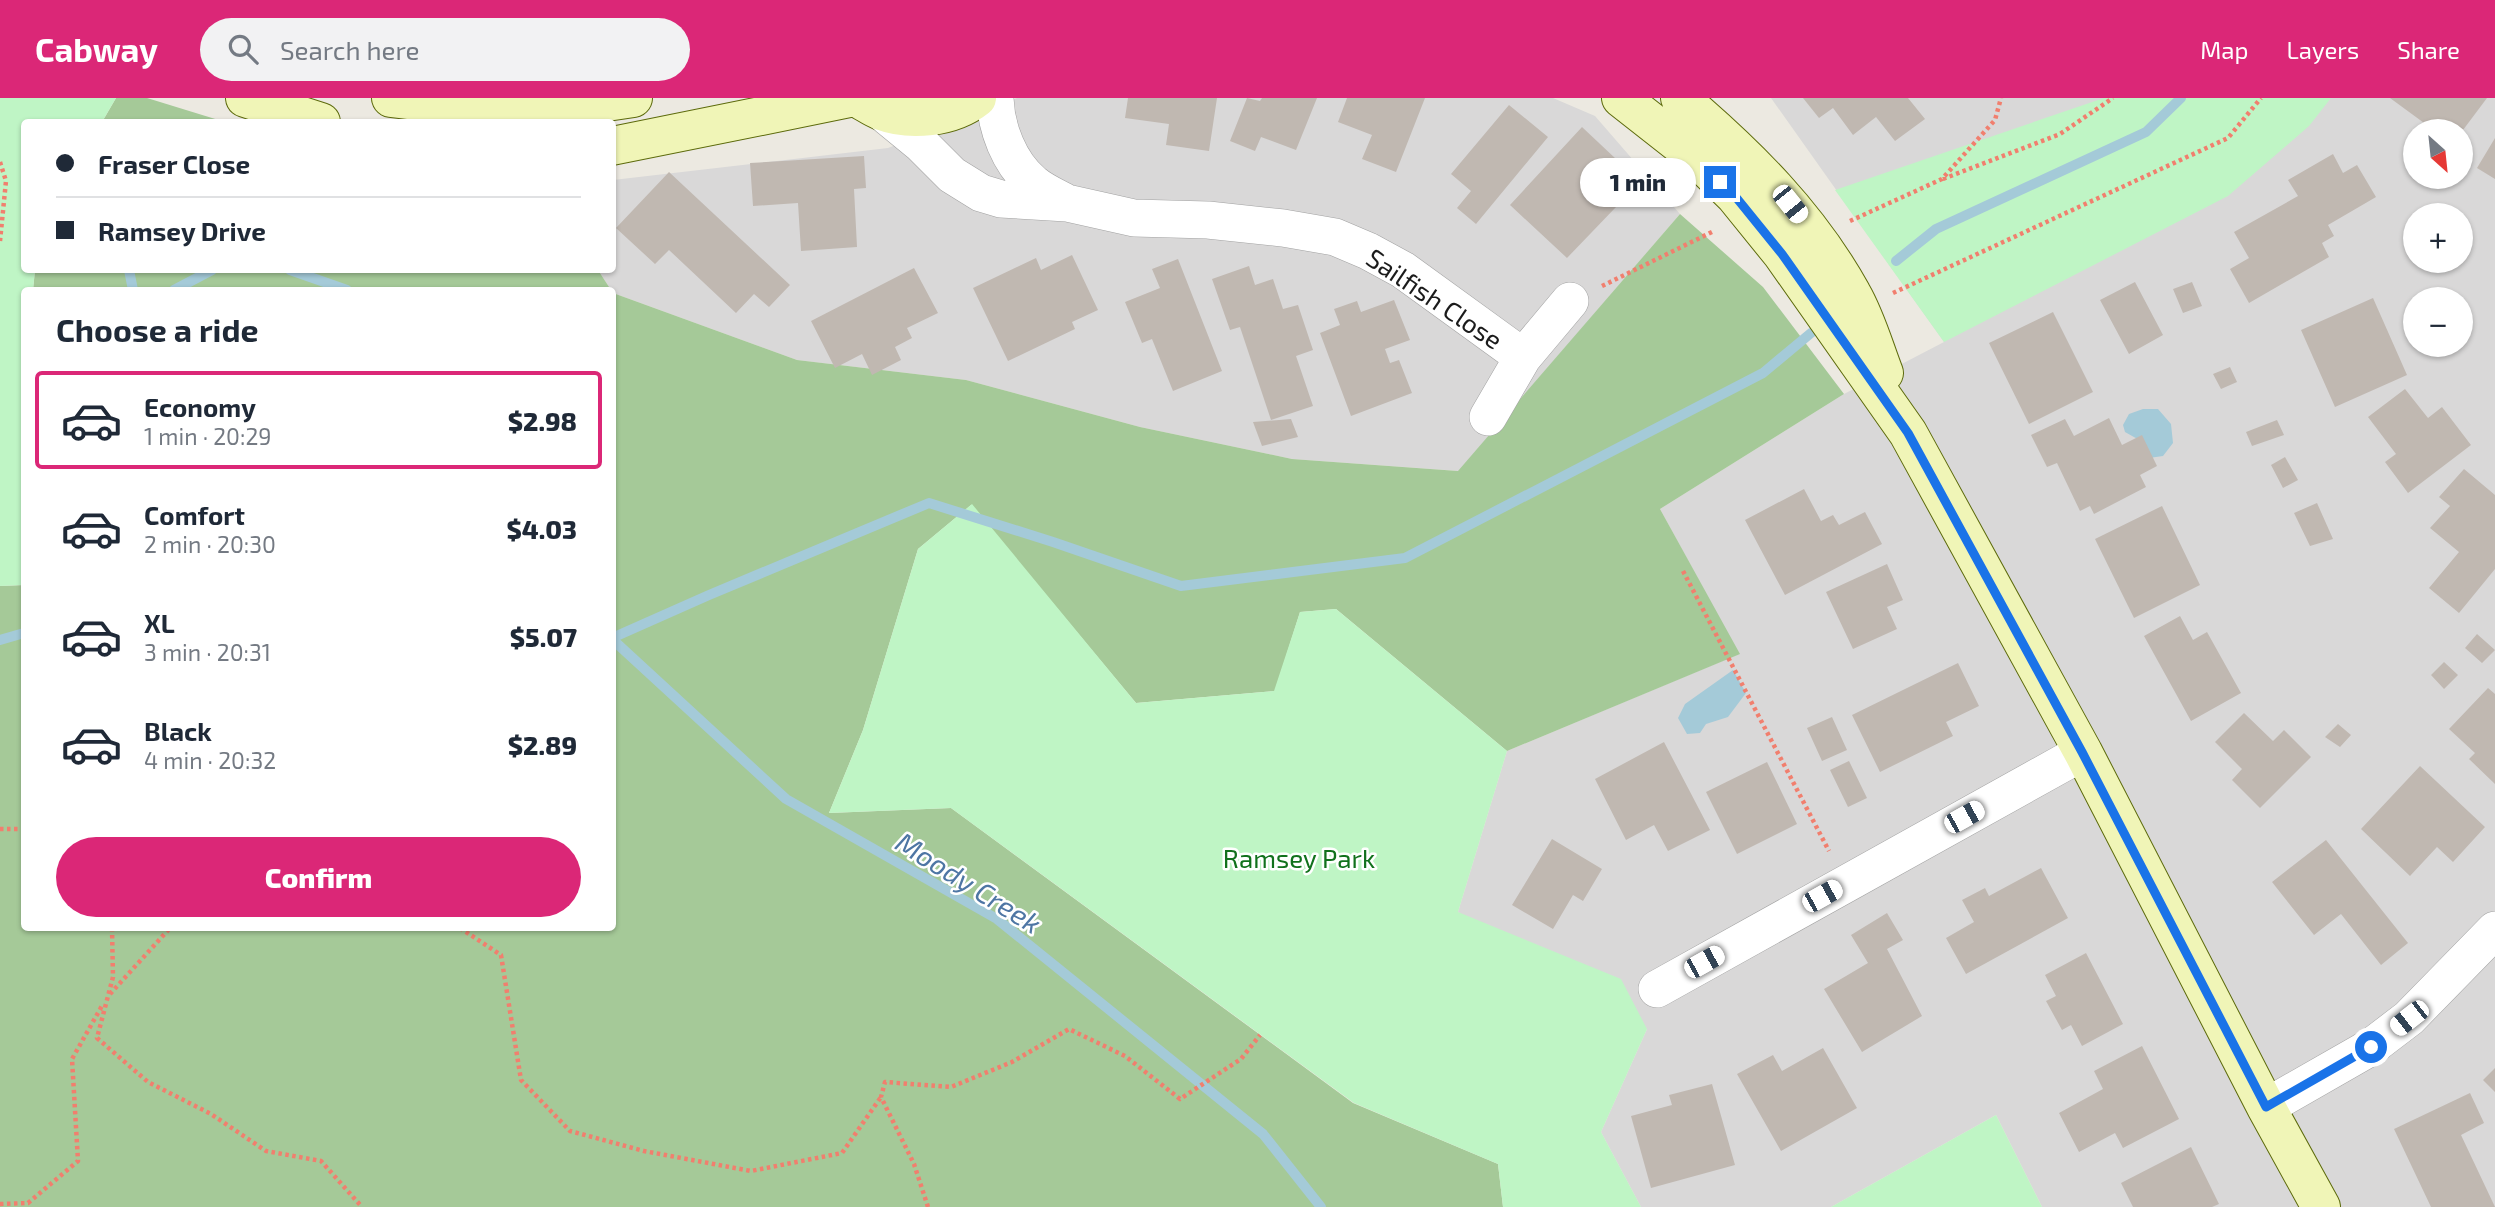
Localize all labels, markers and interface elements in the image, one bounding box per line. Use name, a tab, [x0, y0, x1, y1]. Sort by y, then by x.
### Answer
search box	[200, 18, 690, 81]
text: Cabway	[35, 29, 158, 69]
icon: search	[224, 30, 262, 68]
text: Search here	[280, 34, 420, 65]
text: Map	[2200, 35, 2248, 64]
text: Layers	[2286, 35, 2359, 64]
text: Share	[2397, 35, 2460, 64]
north arrow	[2403, 119, 2473, 189]
map controls	[2403, 119, 2473, 357]
text: Fraser Close	[98, 148, 250, 179]
callout: 1 min	[1580, 158, 1696, 206]
route end	[1704, 166, 1736, 198]
text: 1 min	[1610, 168, 1666, 196]
car	[1769, 181, 1812, 227]
button: +	[2403, 203, 2473, 273]
text: Ramsey Drive	[98, 215, 266, 246]
street label: Sailfish Close	[1361, 241, 1509, 355]
button: −	[2403, 287, 2473, 357]
text: Choose a ride	[56, 310, 259, 348]
icon: car	[60, 389, 123, 452]
text: Economy	[144, 391, 256, 422]
text: $2.98	[508, 405, 577, 436]
text: 1 min · 20:29	[144, 422, 272, 450]
icon: car	[60, 497, 123, 560]
text: Comfort	[144, 499, 245, 530]
text: $4.03	[507, 513, 577, 544]
text: 2 min · 20:30	[144, 530, 276, 558]
icon: car	[60, 605, 123, 668]
text: XL	[144, 607, 175, 638]
text: $5.07	[510, 621, 577, 652]
text: 3 min · 20:31	[144, 638, 271, 666]
icon: car	[60, 713, 123, 776]
text: Black	[144, 715, 212, 746]
text: $2.89	[508, 729, 577, 760]
text: 4 min · 20:32	[144, 746, 276, 774]
car	[1941, 798, 1988, 836]
water label: Moody Creek	[890, 824, 1048, 940]
button: Confirm	[56, 837, 581, 917]
park label: Ramsey Park	[1223, 842, 1375, 873]
car	[1799, 877, 1846, 915]
car	[1681, 943, 1728, 981]
car	[2386, 997, 2433, 1039]
route start	[2355, 1031, 2387, 1063]

